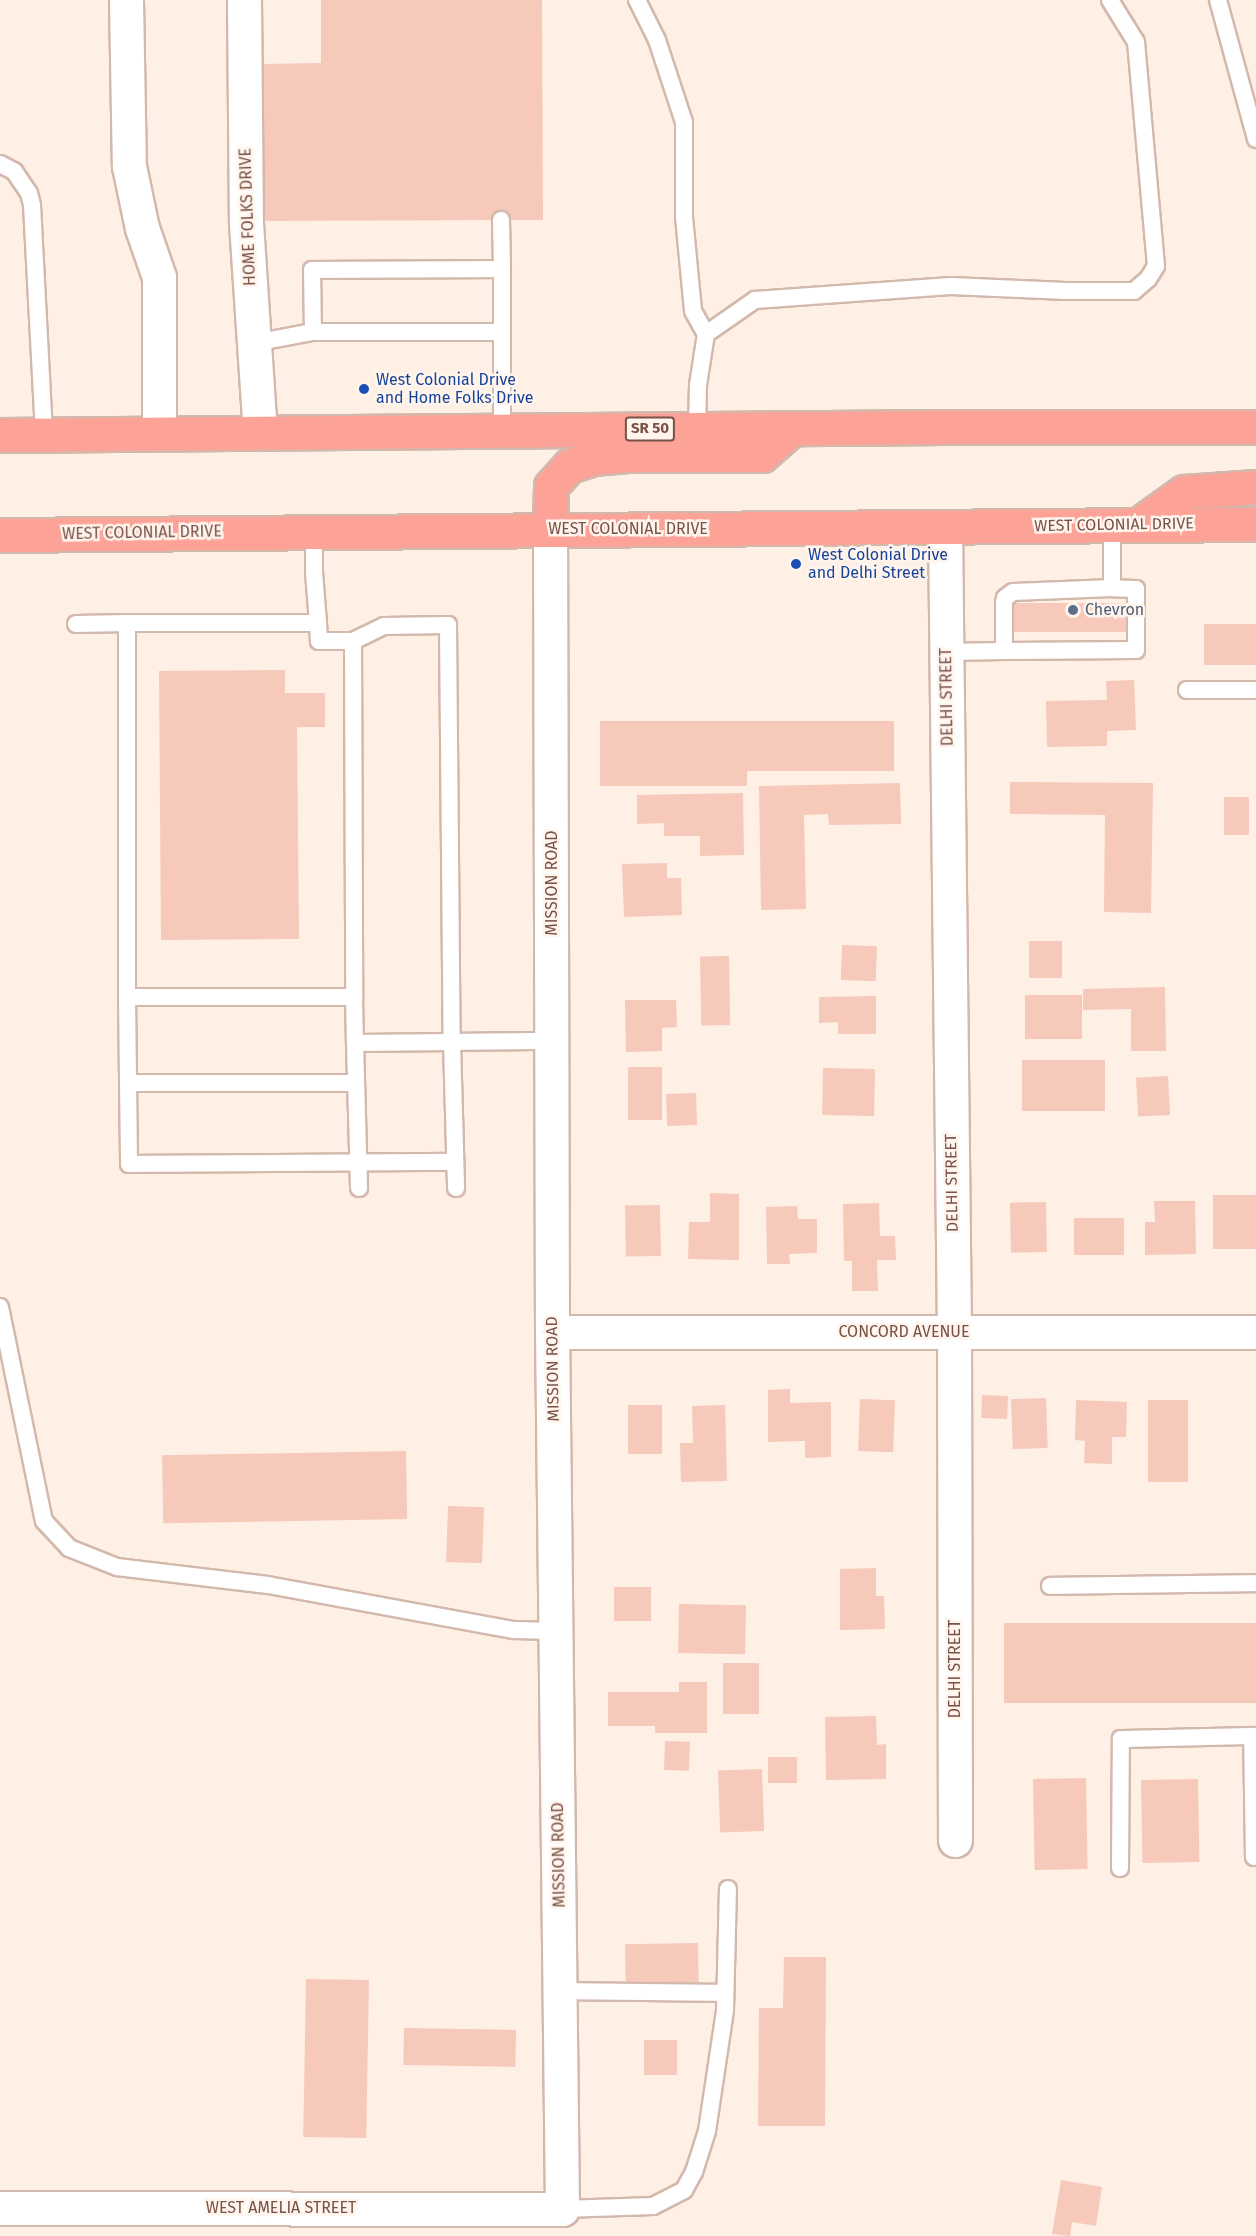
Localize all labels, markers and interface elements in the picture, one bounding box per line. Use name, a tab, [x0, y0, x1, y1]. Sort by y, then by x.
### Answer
street label: HOME FOLKS DRIVE	[236, 148, 260, 286]
place label: West Colonial Drive and Home Folks Drive	[376, 370, 533, 408]
marker: West Colonial Drive and Home Folks Drive	[357, 382, 371, 396]
road number: SR 50	[624, 417, 676, 441]
street label: WEST COLONIAL DRIVE	[1034, 514, 1194, 536]
street label: WEST COLONIAL DRIVE	[548, 519, 708, 539]
street label: WEST COLONIAL DRIVE	[62, 522, 222, 544]
place label: West Colonial Drive and Delhi Street	[808, 545, 948, 583]
marker: West Colonial Drive and Delhi Street	[789, 557, 803, 571]
place label: Chevron	[1085, 600, 1144, 620]
marker: Chevron	[1066, 603, 1080, 617]
street label: DELHI STREET	[937, 648, 957, 746]
street label: MISSION ROAD	[542, 830, 562, 936]
street label: DELHI STREET	[942, 1134, 962, 1232]
street label: MISSION ROAD	[542, 1316, 564, 1422]
street label: CONCORD AVENUE	[838, 1322, 970, 1342]
street label: DELHI STREET	[945, 1620, 965, 1718]
street label: MISSION ROAD	[548, 1802, 570, 1908]
street label: WEST AMELIA STREET	[206, 2198, 356, 2218]

